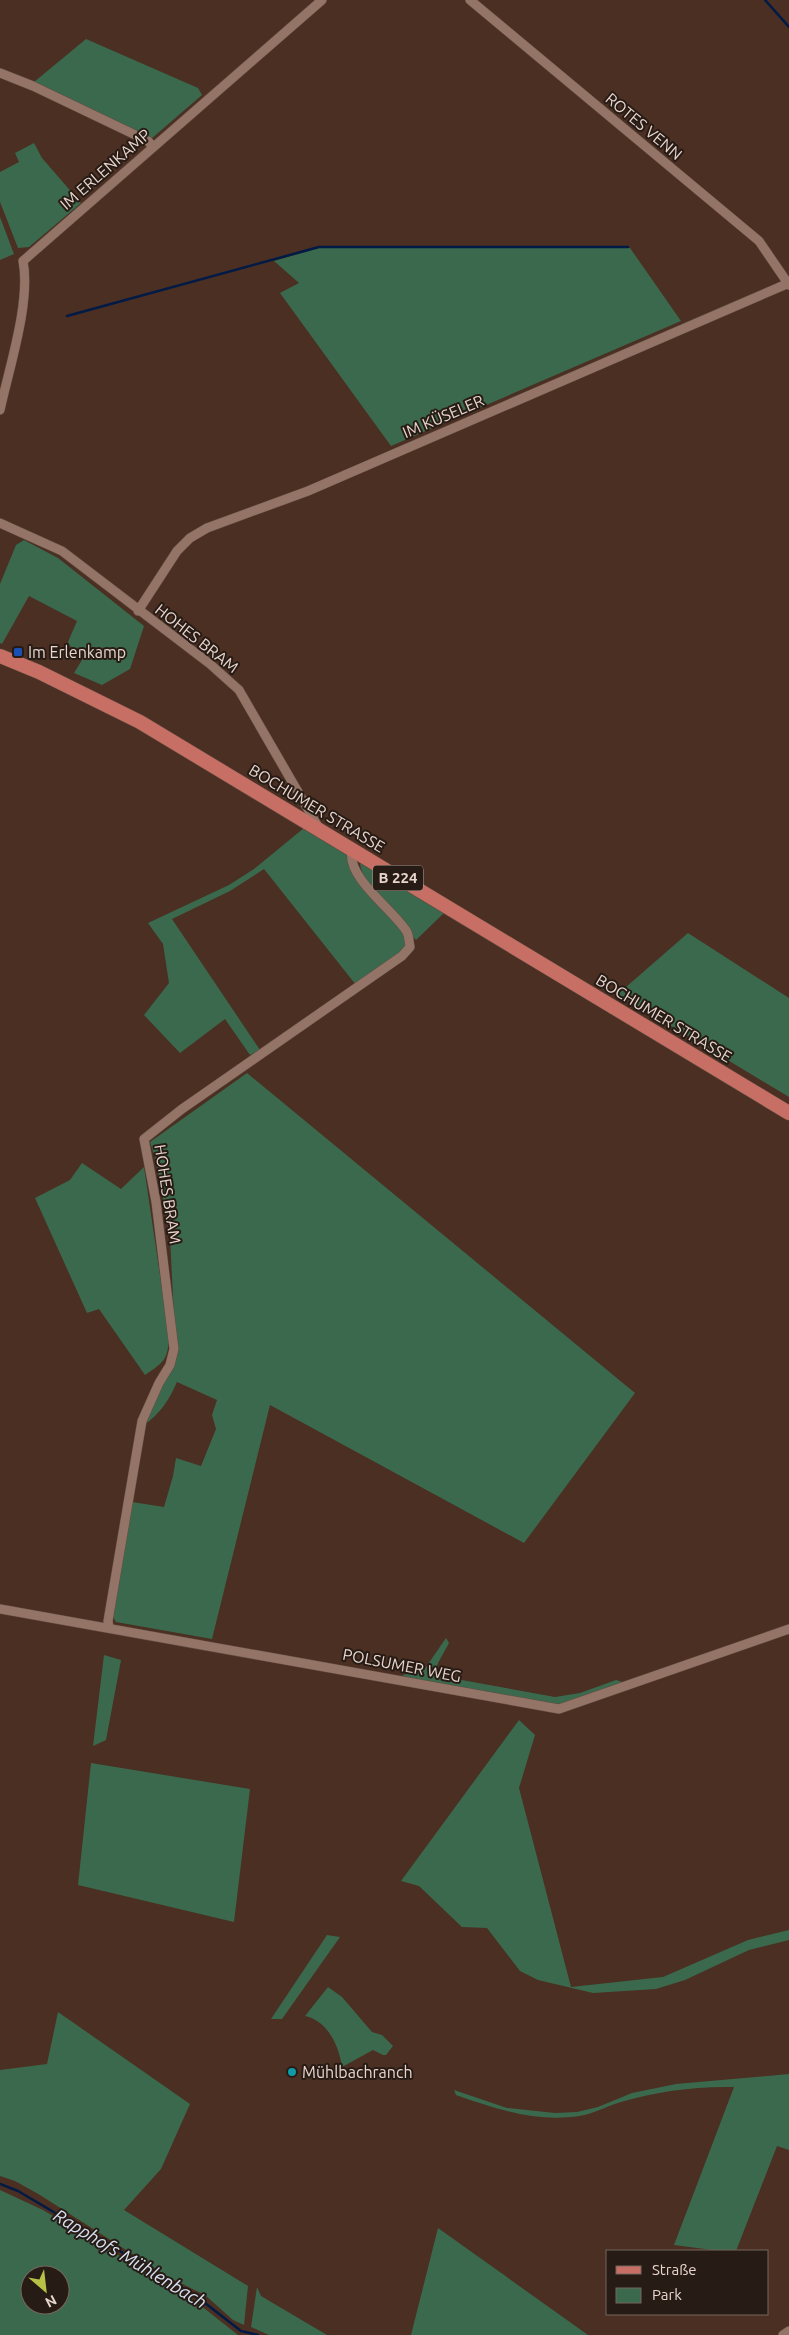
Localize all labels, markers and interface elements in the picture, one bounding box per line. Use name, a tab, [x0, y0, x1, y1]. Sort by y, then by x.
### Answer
street label: ROTES VENN	[602, 89, 686, 163]
street label: IM ERLENKAMP	[56, 125, 154, 213]
street label: IM KÜSELER	[400, 391, 486, 441]
street label: HOHES BRAM	[152, 600, 242, 676]
place label: Im Erlenkamp	[28, 643, 126, 661]
marker: Im Erlenkamp	[12, 646, 24, 658]
street label: BOCHUMER STRASSE	[246, 760, 388, 856]
road number: B 224	[373, 866, 423, 890]
street label: BOCHUMER STRASSE	[593, 970, 735, 1066]
street label: HOHES BRAM	[151, 1143, 185, 1245]
street label: POLSUMER WEG	[341, 1645, 463, 1685]
place label: Mühlbachranch	[302, 2063, 413, 2081]
marker: Mühlbachranch	[286, 2066, 298, 2078]
water label: Rapphofs Mühlenbach	[50, 2205, 211, 2313]
legend	[606, 2250, 769, 2315]
text: Straße	[652, 2261, 696, 2278]
north arrow	[20, 2265, 70, 2315]
text: Park	[652, 2286, 682, 2303]
text: N	[43, 2292, 59, 2311]

